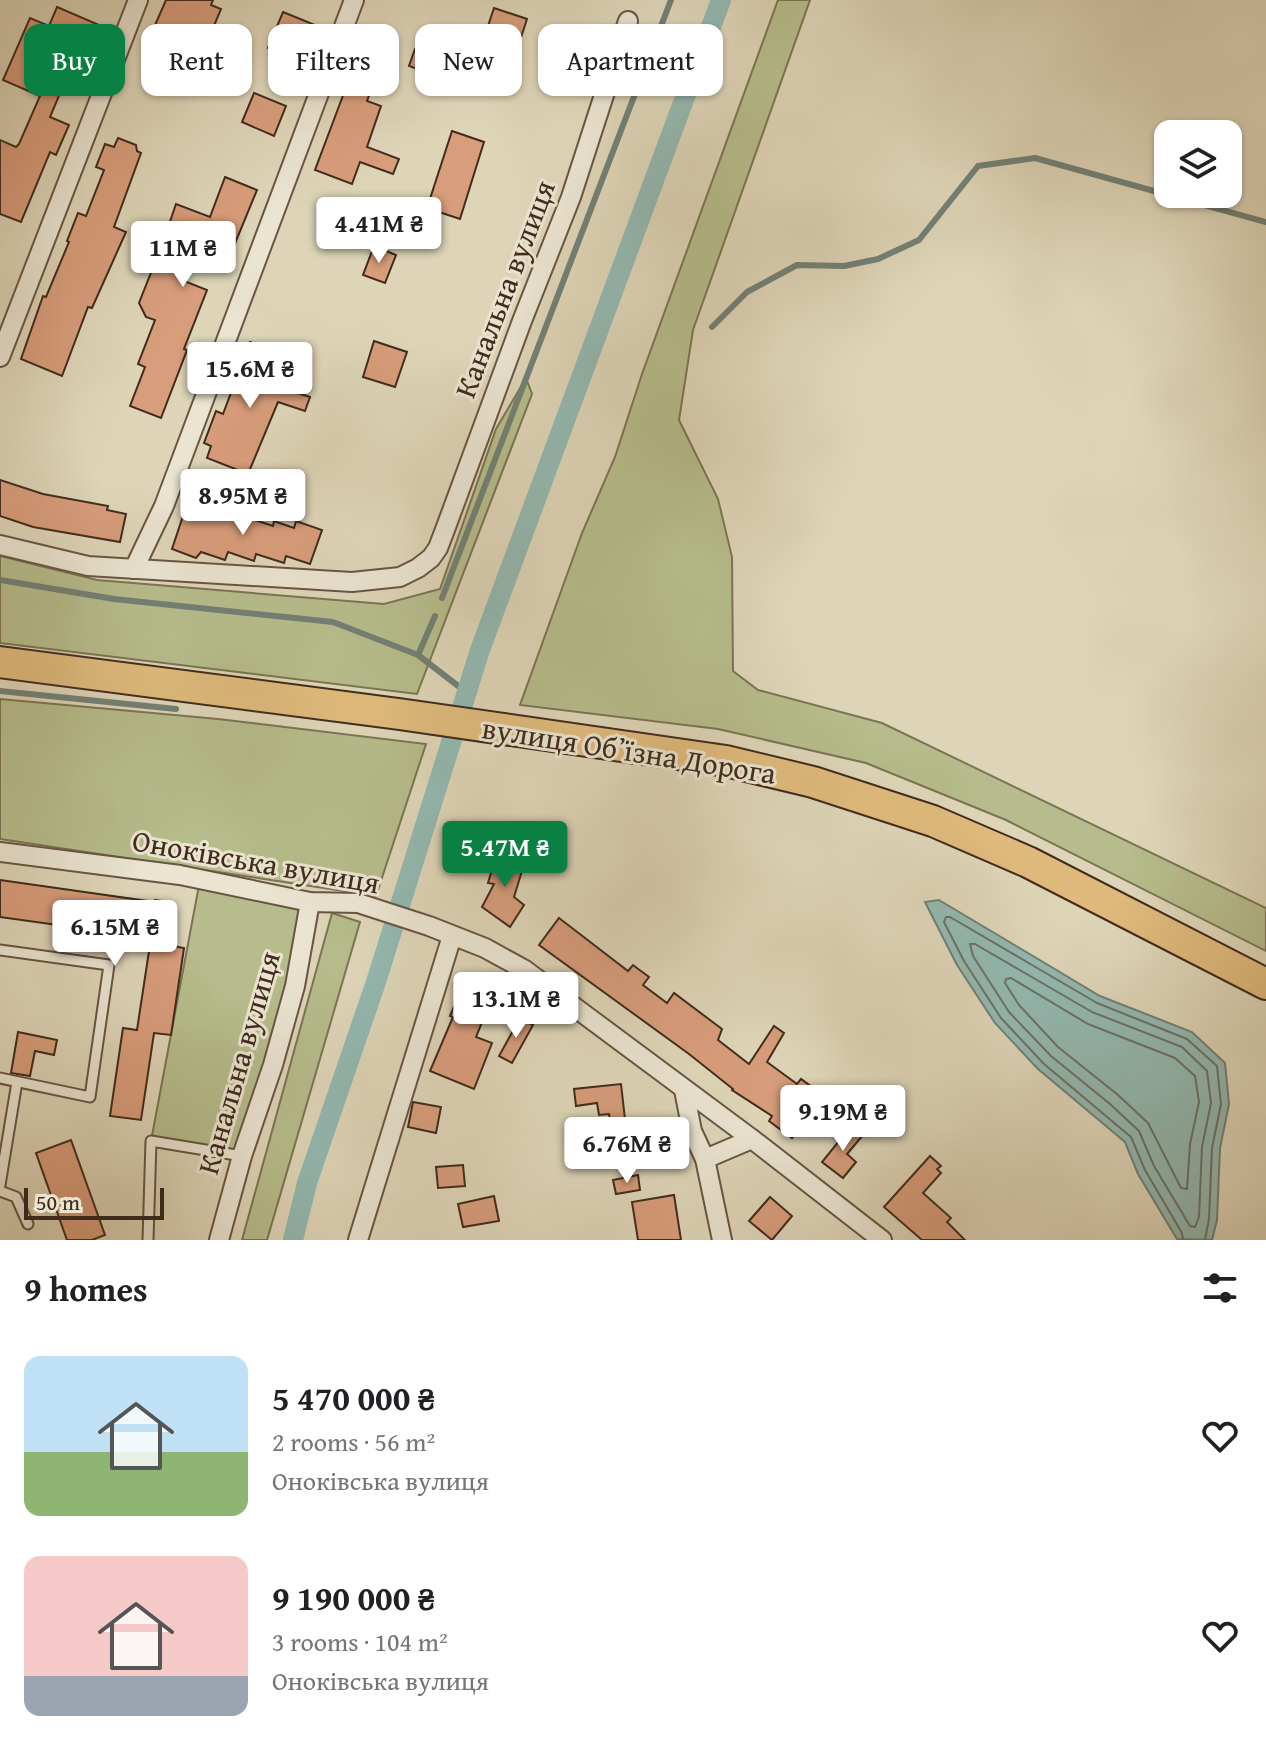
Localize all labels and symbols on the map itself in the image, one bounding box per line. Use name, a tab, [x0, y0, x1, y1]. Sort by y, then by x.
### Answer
street label: Канальна вулиця	[442, 173, 566, 404]
pin: 4.41M ₴	[305, 197, 453, 265]
pin: 11M ₴	[127, 221, 239, 289]
pin: 15.6M ₴	[176, 342, 324, 410]
pin: 8.95M ₴	[169, 469, 317, 537]
street label: вулиця Обʼїзна Дорога	[479, 705, 780, 795]
street label: Оноківська вулиця	[129, 818, 383, 904]
pin: 5.47M ₴	[431, 821, 579, 889]
pin: 6.15M ₴	[41, 900, 189, 968]
street label: Канальна вулиця	[185, 946, 291, 1179]
pin: 13.1M ₴	[442, 972, 590, 1040]
pin: 9.19M ₴	[769, 1085, 917, 1153]
pin: 6.76M ₴	[553, 1117, 701, 1185]
scale bar	[24, 1184, 164, 1220]

